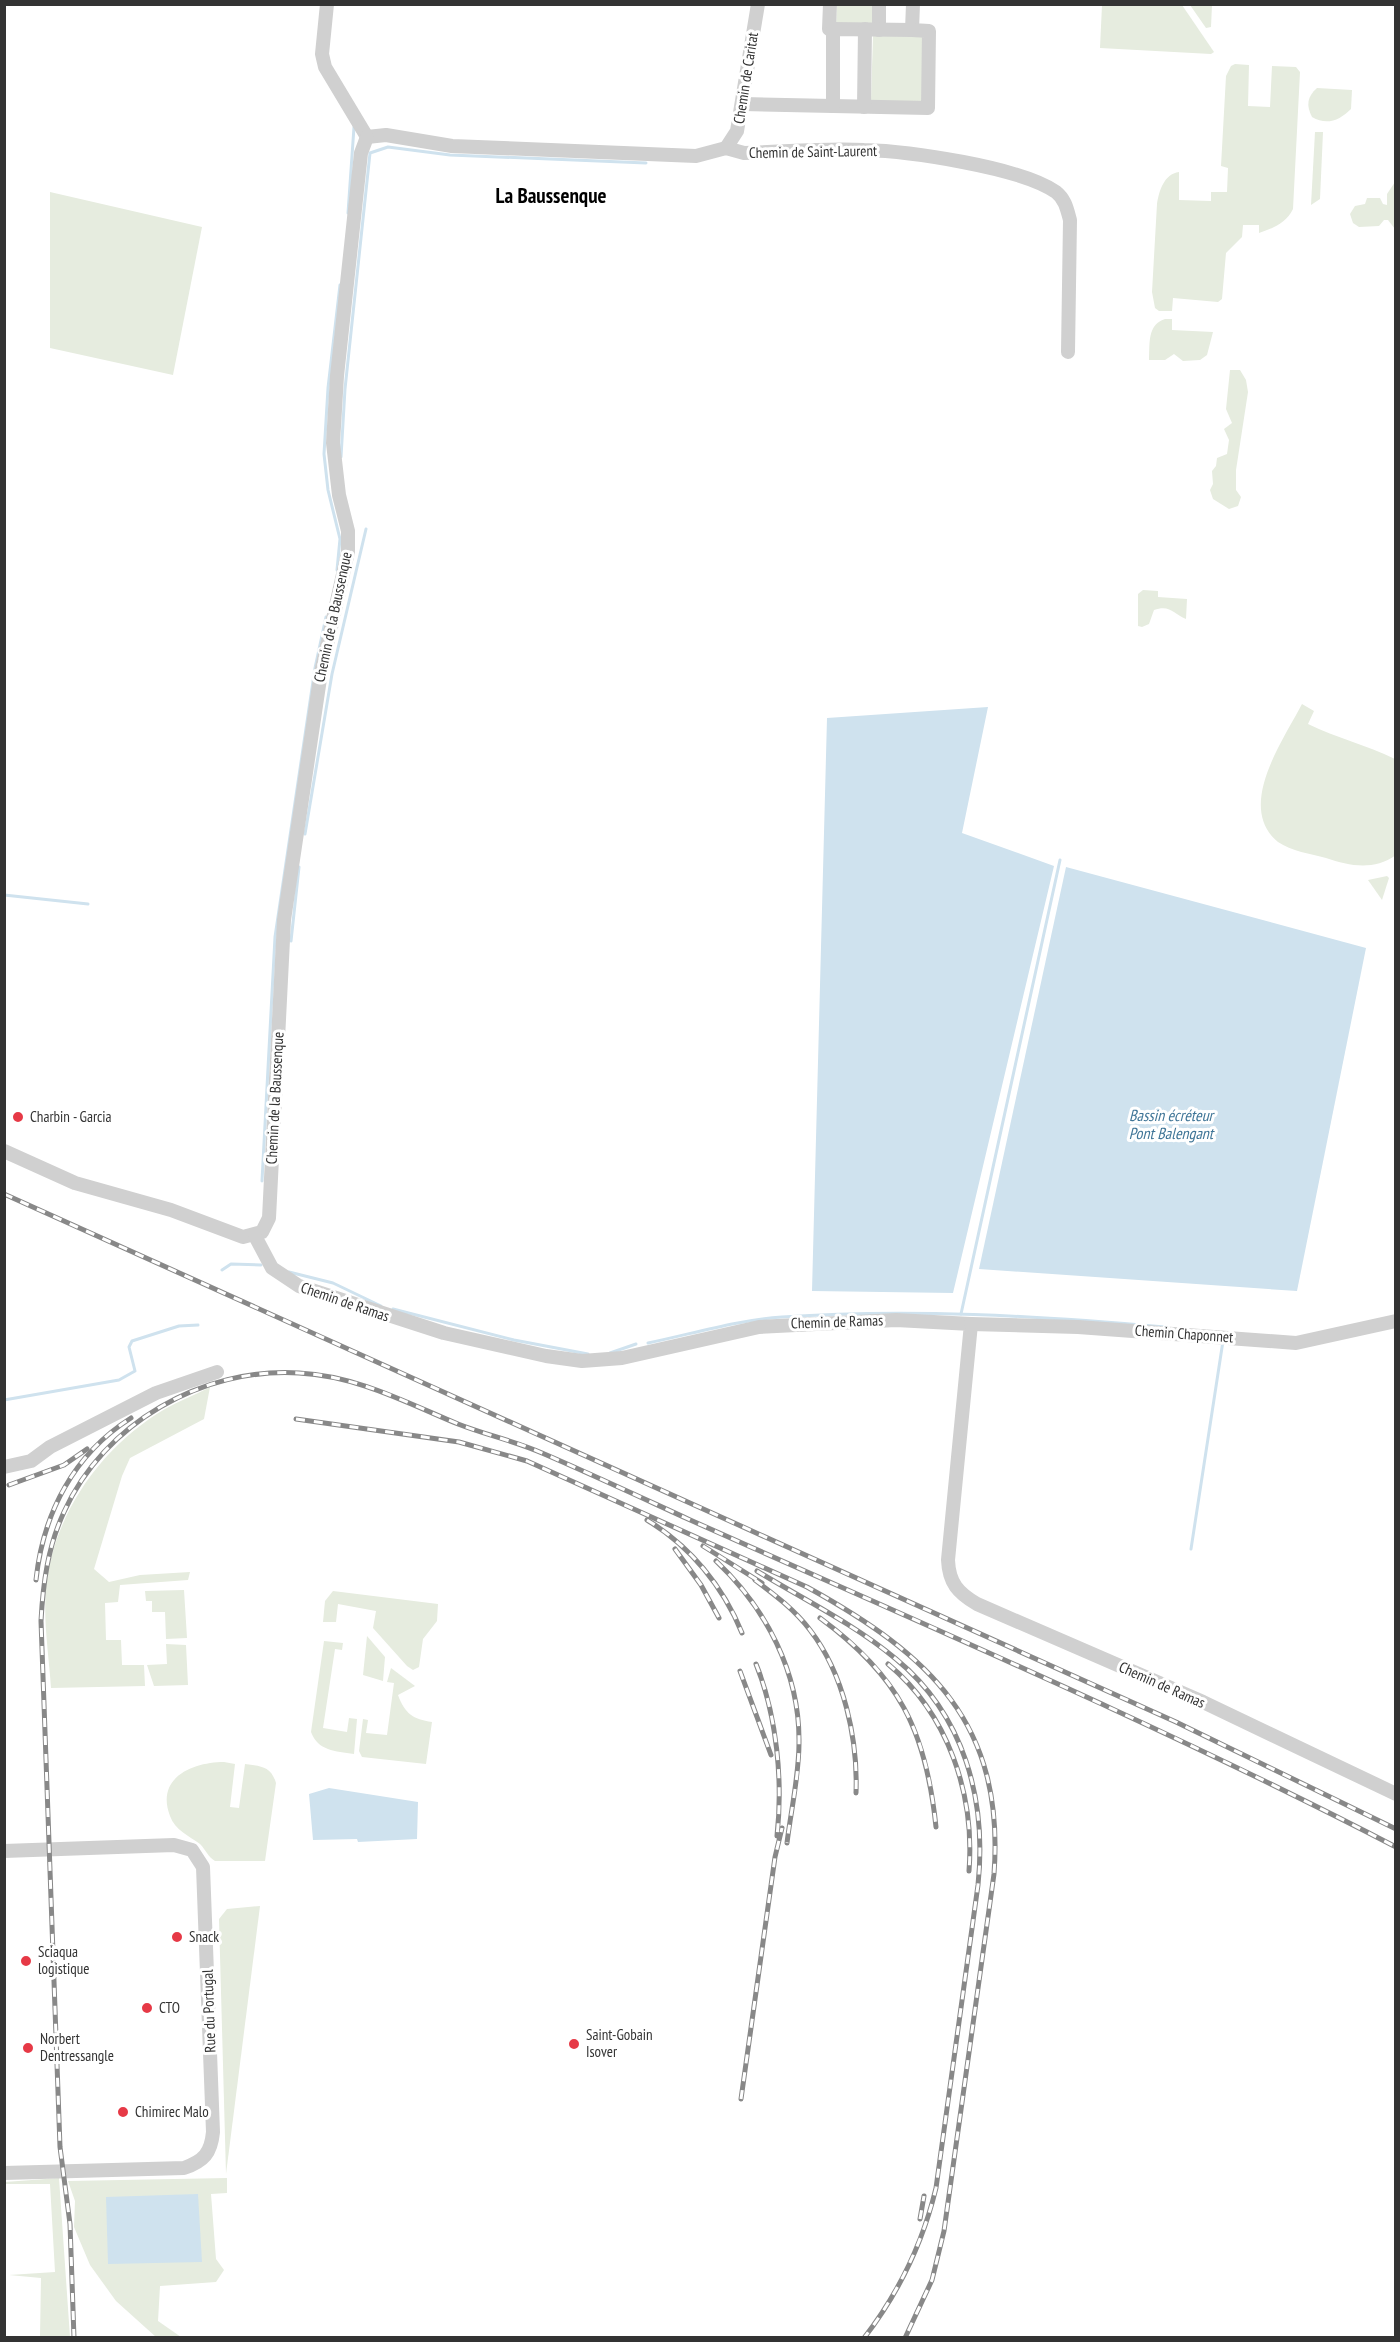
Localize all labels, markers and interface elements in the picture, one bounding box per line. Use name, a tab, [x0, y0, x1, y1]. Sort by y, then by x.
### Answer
street label: Chemin de Caritat	[729, 31, 762, 125]
street label: Chemin de Saint-Laurent	[749, 141, 877, 162]
district label: La Baussenque	[496, 182, 607, 209]
street label: Chemin de la Baussenque	[309, 550, 356, 684]
street label: Chemin de la Baussenque	[262, 1031, 287, 1165]
water label: Bassin écréteur Pont Balengant	[1129, 1105, 1216, 1143]
place label: Charbin - Garcia	[30, 1107, 112, 1126]
marker: Charbin - Garcia	[11, 1110, 25, 1124]
street label: Chemin de Ramas	[298, 1278, 392, 1326]
street label: Chemin de Ramas	[790, 1310, 883, 1333]
street label: Chemin Chaponnet	[1134, 1321, 1234, 1346]
street label: Chemin de Ramas	[1116, 1657, 1208, 1712]
place label: Snack	[189, 1927, 219, 1946]
marker: Snack	[170, 1930, 184, 1944]
place label: Sciaqua logistique	[38, 1942, 89, 1978]
marker: Sciaqua logistique	[19, 1954, 33, 1968]
street label: Rue du Portugal	[198, 1969, 219, 2053]
place label: CTO	[159, 1998, 180, 2017]
marker: CTO	[140, 2001, 154, 2015]
place label: Saint-Gobain Isover	[586, 2025, 653, 2061]
place label: Norbert Dentressangle	[40, 2029, 114, 2065]
marker: Saint-Gobain Isover	[567, 2037, 581, 2051]
marker: Norbert Dentressangle	[21, 2041, 35, 2055]
place label: Chimirec Malo	[135, 2102, 209, 2121]
marker: Chimirec Malo	[116, 2105, 130, 2119]

